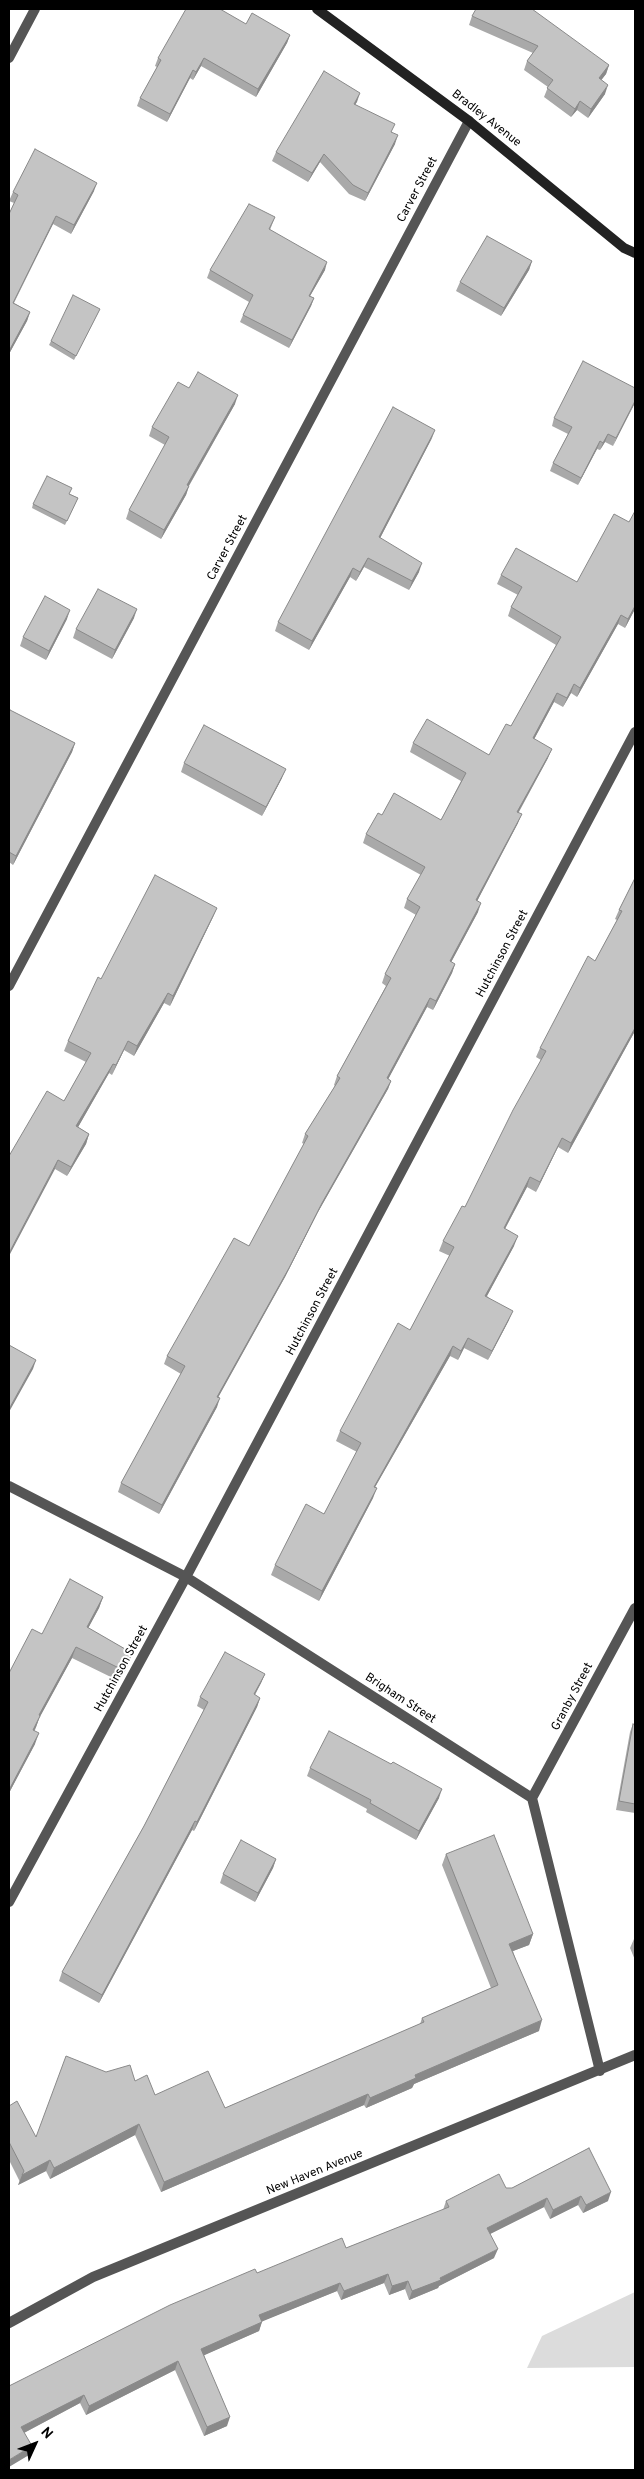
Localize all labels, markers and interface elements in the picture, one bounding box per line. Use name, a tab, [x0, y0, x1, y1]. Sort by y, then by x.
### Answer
street label: Bradley Avenue	[448, 87, 524, 151]
street label: Carver Street	[395, 155, 441, 225]
street label: Carver Street	[205, 513, 251, 583]
street label: Hutchinson Street	[474, 908, 532, 1000]
street label: Hutchinson Street	[284, 1266, 342, 1358]
street label: Hutchinson Street	[92, 1623, 152, 1715]
street label: Granby Street	[549, 1661, 597, 1733]
street label: Brigham Street	[362, 1671, 438, 1727]
street label: New Haven Avenue	[265, 2147, 365, 2199]
north arrow	[10, 2419, 60, 2469]
text: N	[37, 2424, 56, 2443]

